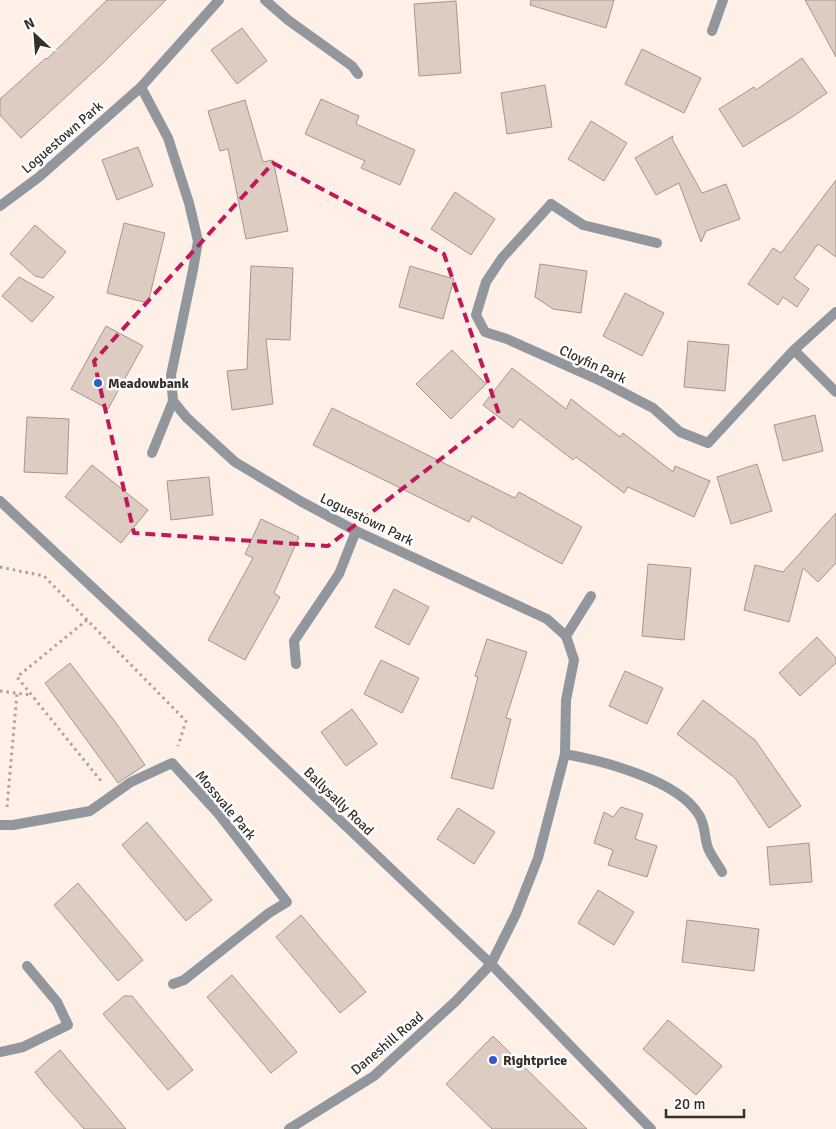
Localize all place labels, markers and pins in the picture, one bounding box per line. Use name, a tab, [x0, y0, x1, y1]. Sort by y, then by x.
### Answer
place label: Meadowbank	[108, 375, 189, 392]
marker: Meadowbank	[92, 377, 104, 389]
place label: Rightprice	[503, 1052, 567, 1069]
marker: Rightprice	[487, 1054, 499, 1066]

